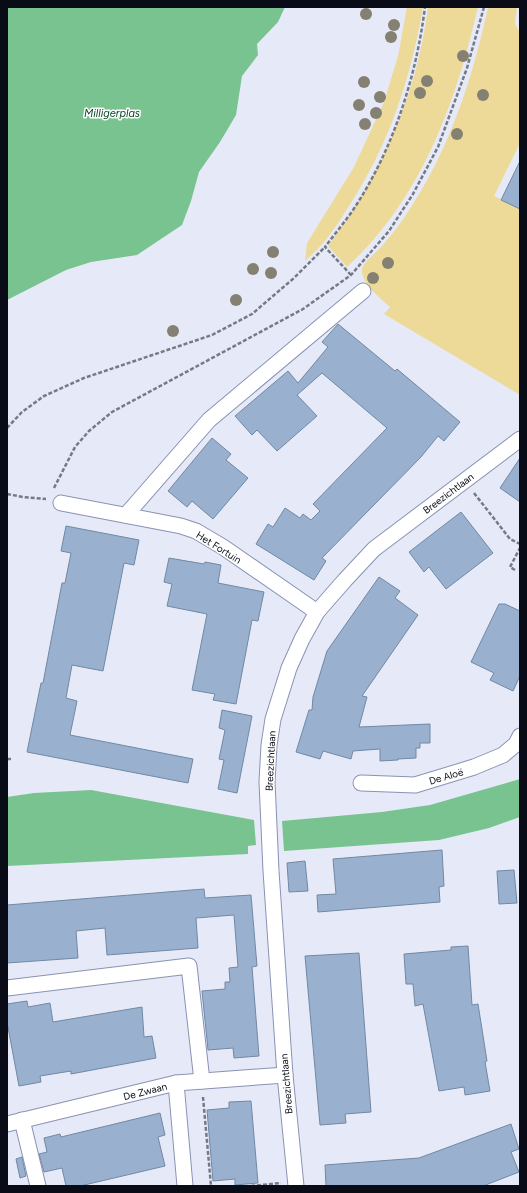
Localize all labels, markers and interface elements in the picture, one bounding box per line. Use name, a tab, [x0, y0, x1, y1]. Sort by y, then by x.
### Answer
water label: Milligerplas	[84, 107, 140, 120]
street label: Breezichtlaan	[420, 470, 477, 517]
street label: Het Fortuin	[194, 528, 244, 567]
street label: Breezichtlaan	[262, 730, 279, 792]
street label: De Aloë	[427, 765, 465, 788]
street label: Breezichtlaan	[277, 1053, 296, 1115]
street label: De Zwaan	[122, 1080, 169, 1103]

